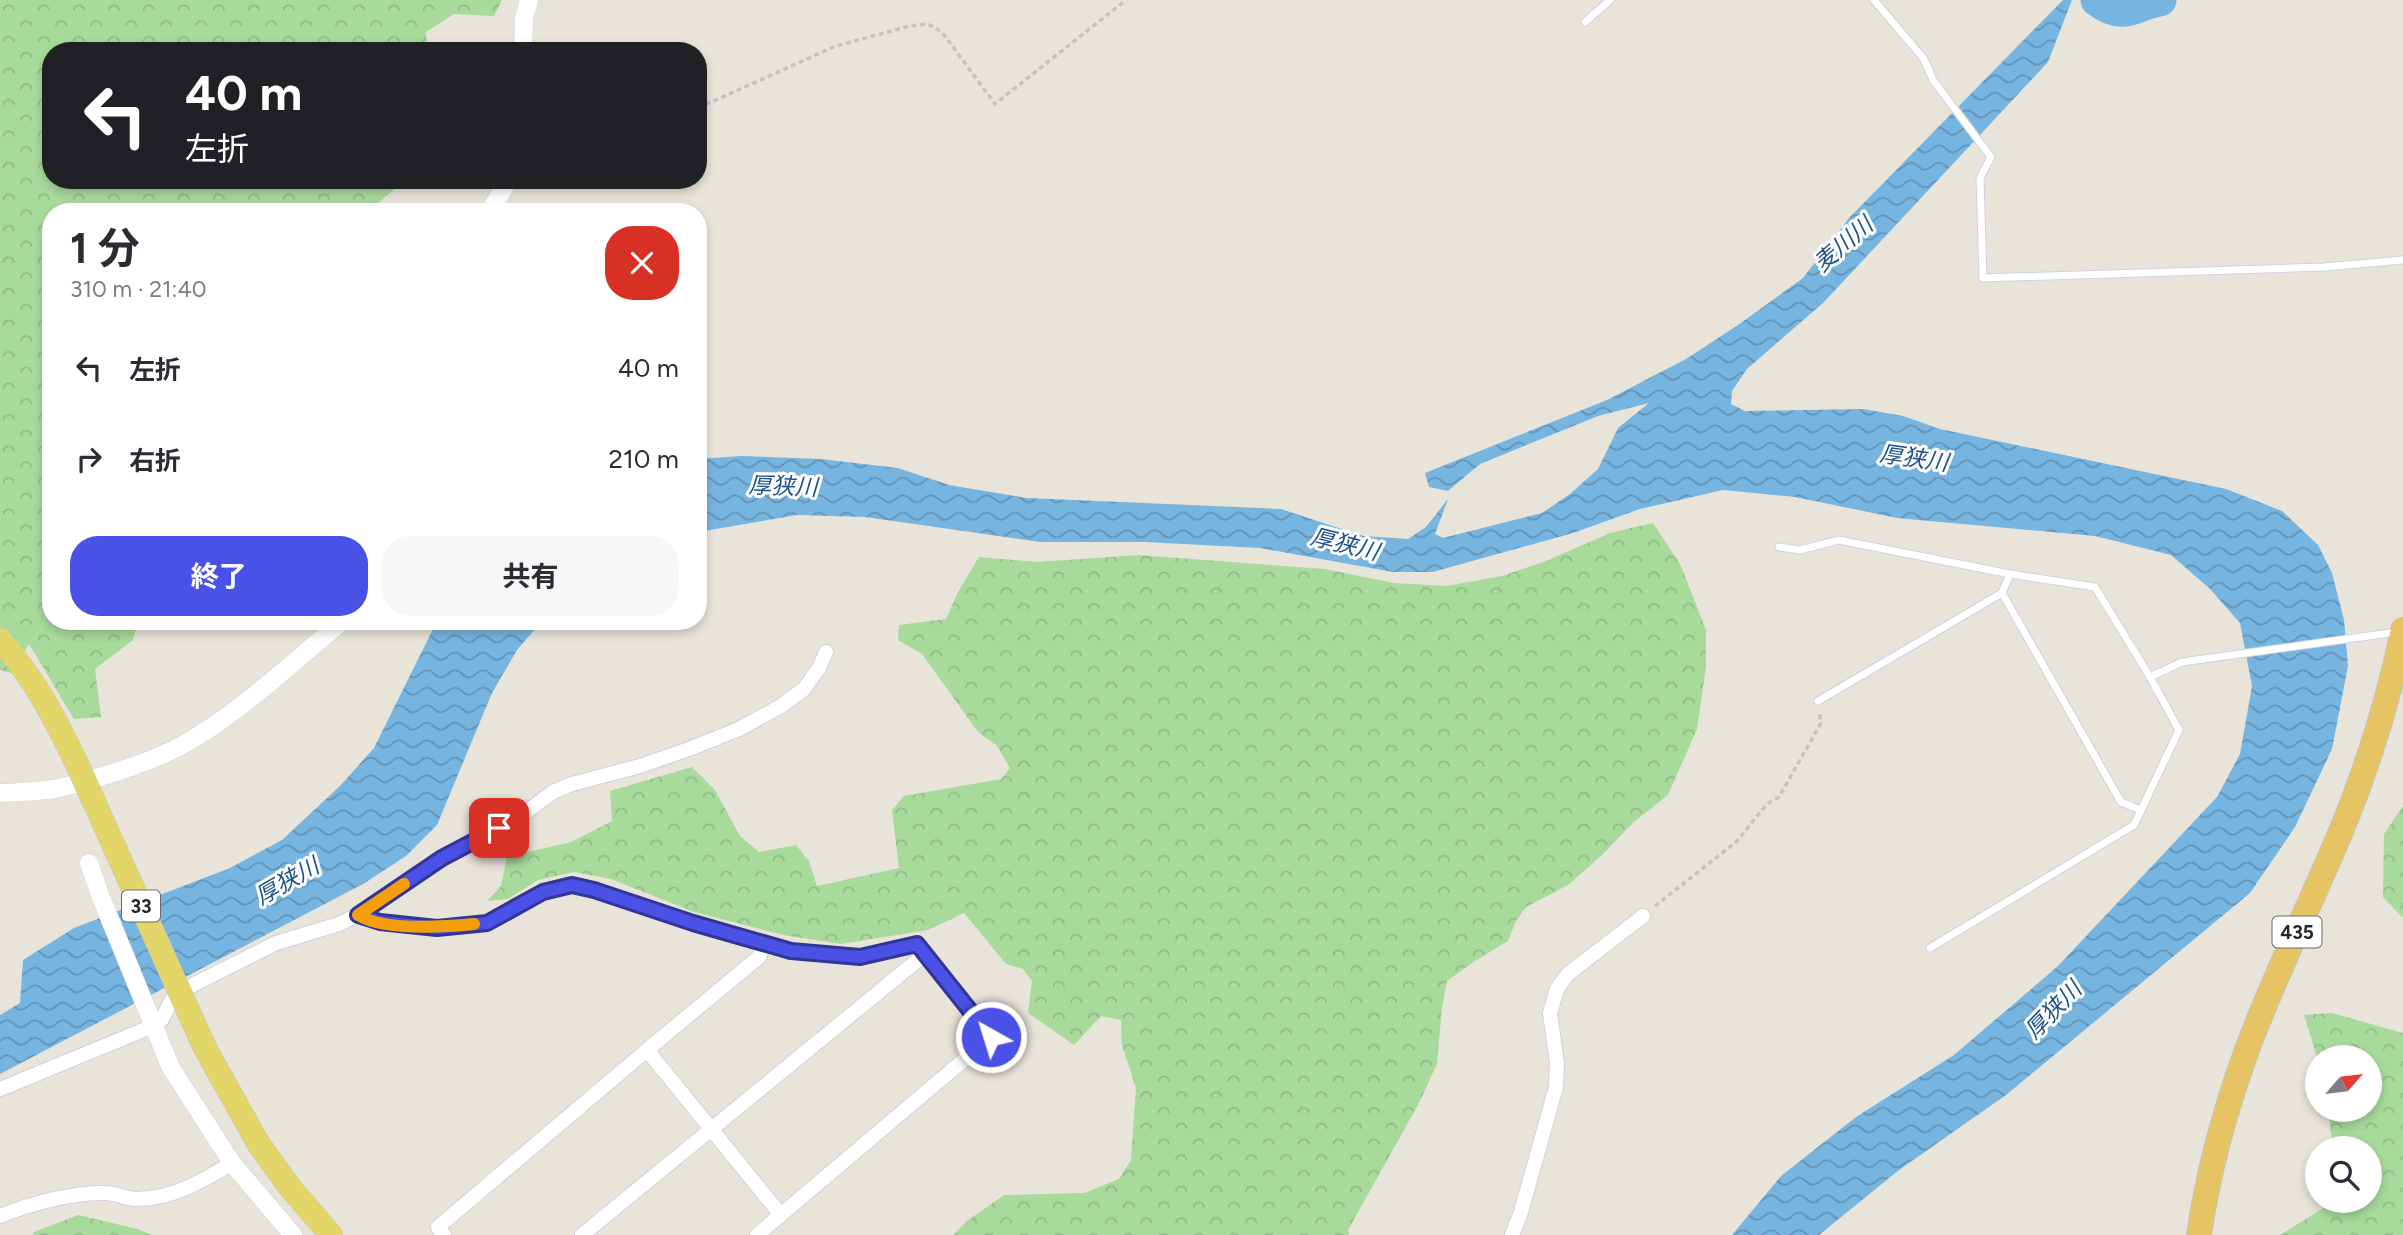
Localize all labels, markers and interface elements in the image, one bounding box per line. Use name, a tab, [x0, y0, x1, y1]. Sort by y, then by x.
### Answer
text: 40 m	[185, 63, 302, 122]
icon: left	[70, 70, 161, 161]
text: 左折	[185, 130, 249, 168]
water label: 麦川川	[1808, 209, 1880, 277]
text: 1 分	[70, 223, 140, 274]
button: close	[605, 226, 679, 300]
text: 310 m · 21:40	[70, 275, 206, 303]
icon: left	[70, 349, 108, 387]
text: 40 m	[618, 352, 679, 384]
text: 左折	[129, 354, 181, 386]
water label: 厚狭川	[1878, 439, 1953, 477]
icon: right	[70, 440, 108, 478]
text: 210 m	[609, 443, 679, 475]
text: 右折	[129, 445, 181, 477]
water label: 厚狭川	[748, 471, 821, 501]
water label: 厚狭川	[1308, 522, 1385, 567]
button: 終了	[70, 536, 368, 616]
button: 共有	[382, 536, 679, 616]
pin	[469, 798, 529, 858]
icon: arrive	[480, 809, 518, 847]
water label: 厚狭川	[250, 850, 326, 910]
road number: 33	[122, 890, 160, 922]
road number: 435	[2272, 916, 2322, 948]
water label: 厚狭川	[2019, 973, 2089, 1045]
position arrow	[954, 1000, 1028, 1074]
north arrow	[2305, 1045, 2382, 1122]
map controls	[2305, 1045, 2382, 1213]
button: search	[2305, 1136, 2382, 1213]

